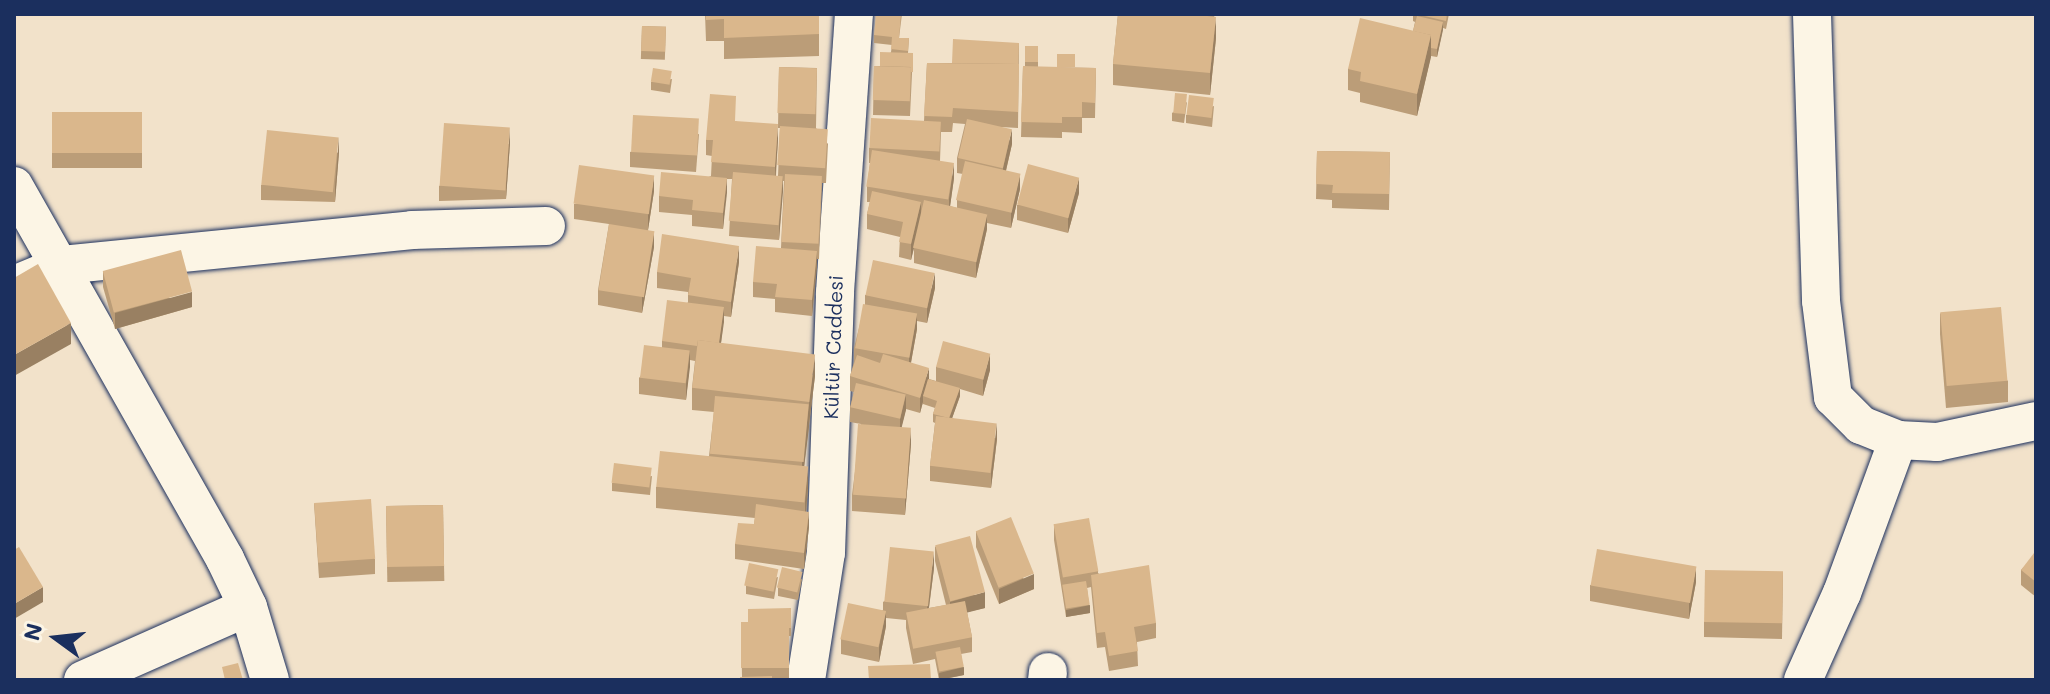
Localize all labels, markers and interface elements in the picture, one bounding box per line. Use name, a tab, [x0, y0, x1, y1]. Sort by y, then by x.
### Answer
street label: Kültür Caddesi	[818, 274, 848, 420]
north arrow	[16, 598, 96, 678]
text: N	[16, 620, 49, 643]

